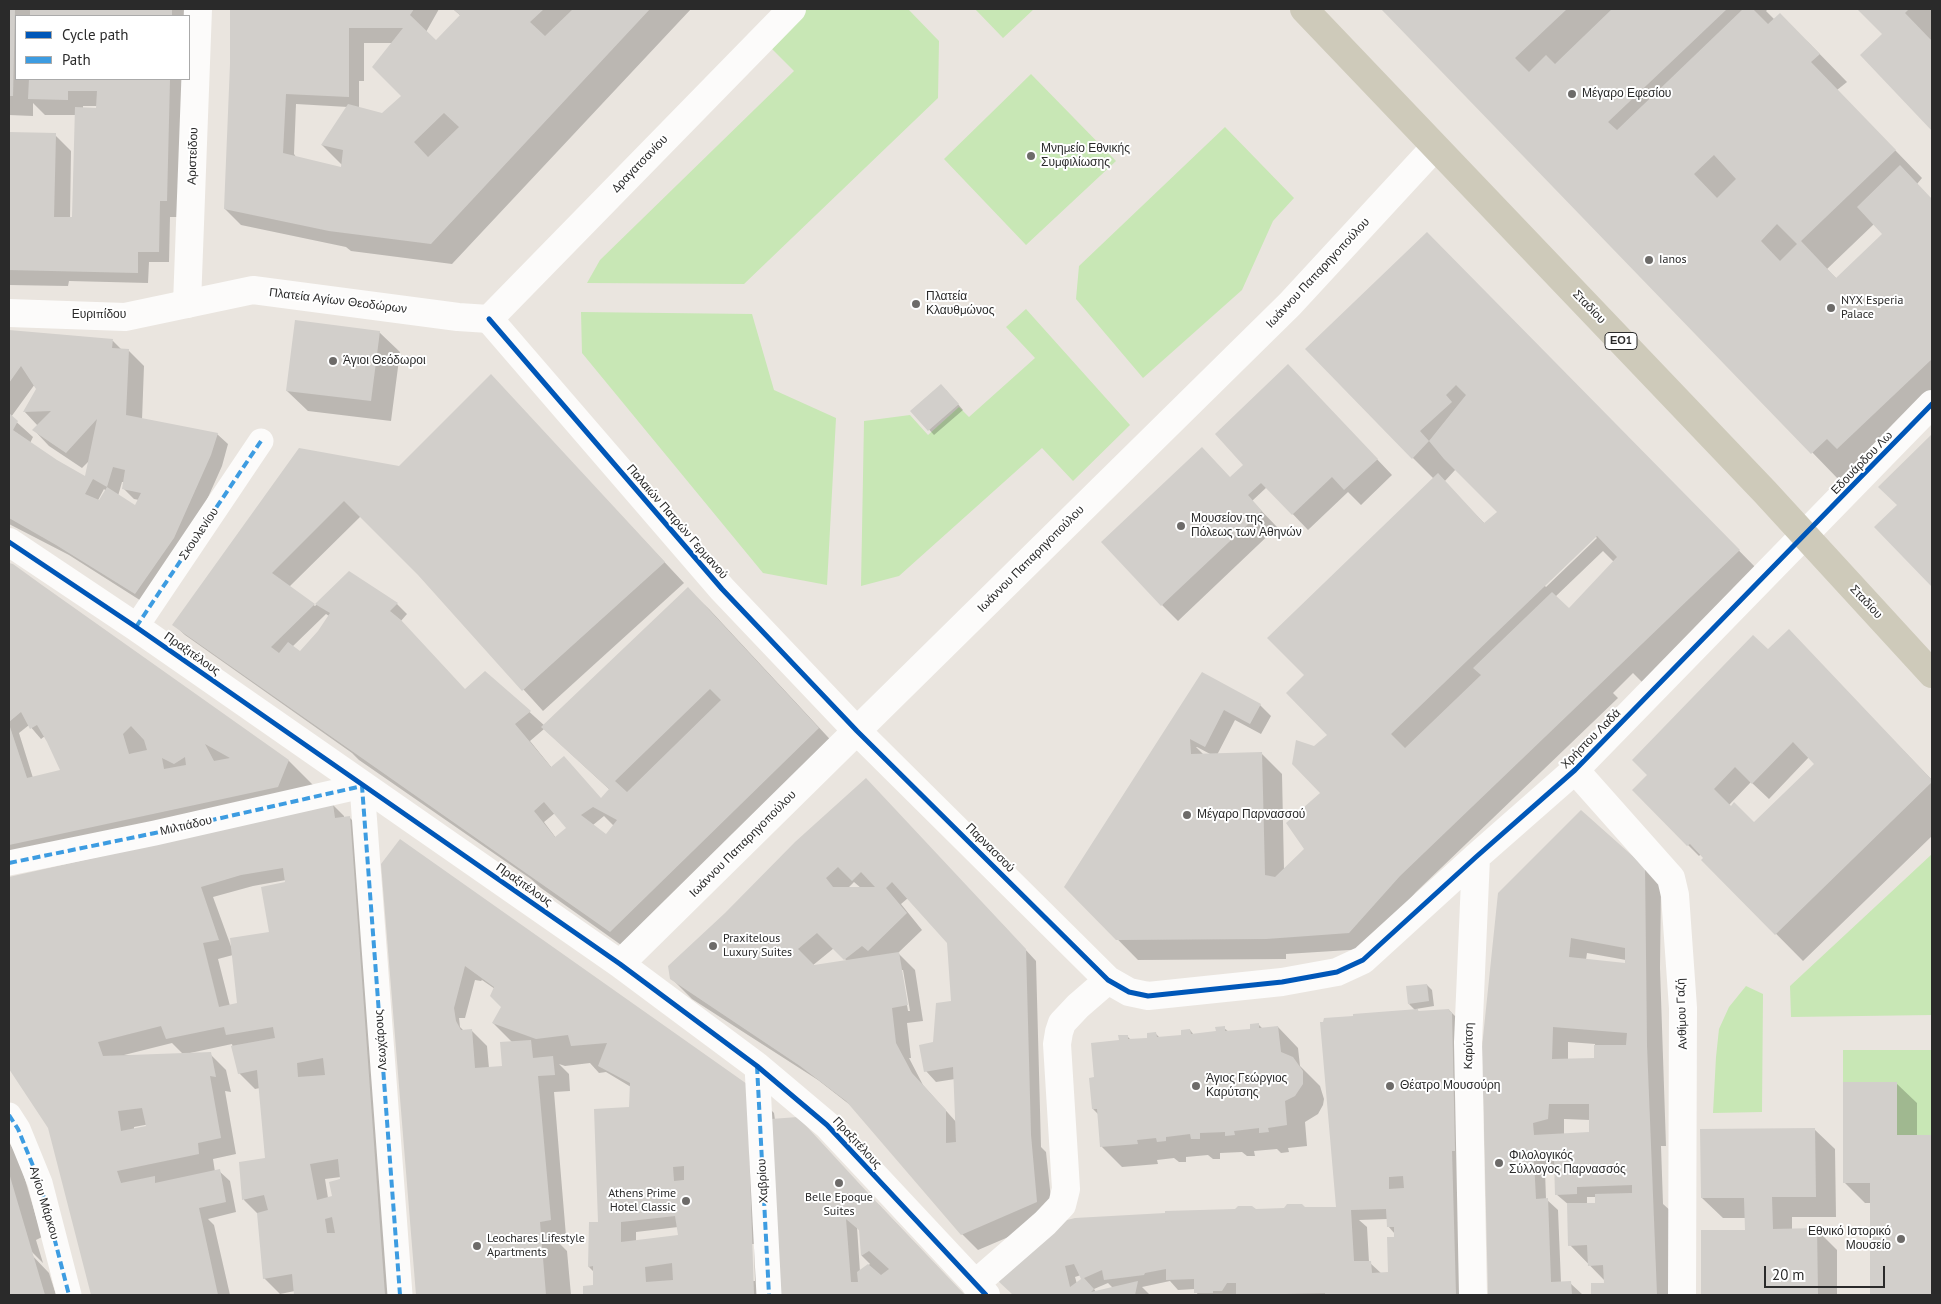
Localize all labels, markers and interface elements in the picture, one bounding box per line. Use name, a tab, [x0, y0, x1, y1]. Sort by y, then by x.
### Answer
legend	[15, 15, 190, 80]
text: Cycle path	[62, 25, 128, 44]
text: Path	[62, 50, 91, 69]
place label: Μέγαρο Εφεσίου	[1582, 87, 1671, 101]
marker: Μέγαρο Εφεσίου	[1566, 88, 1578, 100]
street label: Αριστείδου	[185, 127, 201, 185]
street label: Δραγατσανίου	[609, 132, 671, 196]
place label: Μνημείο Εθνικής Συμφιλίωσης	[1041, 142, 1130, 170]
marker: Μνημείο Εθνικής Συμφιλίωσης	[1025, 150, 1037, 162]
street label: Ιωάννου Παπαρηγοπούλου	[1263, 215, 1373, 331]
place label: Ianos	[1659, 253, 1686, 267]
marker: Ianos	[1643, 254, 1655, 266]
street label: Πλατεία Αγίων Θεοδώρων	[268, 285, 408, 317]
street label: Σταδίου	[1570, 287, 1608, 327]
place label: Πλατεία Κλαυθμώνος	[926, 290, 994, 318]
place label: NYX Esperia Palace	[1841, 294, 1903, 322]
marker: Πλατεία Κλαυθμώνος	[910, 298, 922, 310]
marker: NYX Esperia Palace	[1825, 302, 1837, 314]
street label: Ευριπίδου	[72, 308, 126, 322]
road number: ΕΟ1	[1605, 332, 1637, 350]
place label: Άγιοι Θεόδωροι	[343, 354, 426, 368]
marker: Άγιοι Θεόδωροι	[327, 355, 339, 367]
street label: Εδουάρδου Λω	[1828, 428, 1896, 498]
street label: Παλαιών Πατρών Γερμανού	[623, 462, 731, 582]
street label: Ιωάννου Παπαρηγοπούλου	[975, 503, 1087, 615]
street label: Σκουλενίου	[176, 505, 222, 563]
place label: Μουσείον της Πόλεως των Αθηνών	[1191, 512, 1302, 540]
marker: Μουσείον της Πόλεως των Αθηνών	[1175, 520, 1187, 532]
street label: Σταδίου	[1847, 582, 1885, 622]
street label: Πραξιτέλους	[161, 629, 223, 679]
street label: Χρήστου Λαδά	[1558, 706, 1624, 772]
street label: Ιωάννου Παπαρηγοπούλου	[687, 788, 799, 900]
place label: Μέγαρο Παρνασσού	[1197, 808, 1305, 822]
marker: Μέγαρο Παρνασσού	[1181, 809, 1193, 821]
street label: Μιλτιάδου	[159, 813, 213, 839]
street label: Παρνασσού	[962, 820, 1018, 876]
street label: Πραξιτέλους	[493, 860, 555, 910]
place label: Praxitelous Luxury Suites	[723, 932, 792, 960]
marker: Praxitelous Luxury Suites	[707, 940, 719, 952]
street label: Ανθίμου Γαζή	[1674, 978, 1690, 1050]
street label: Λεωχάρους	[372, 1009, 390, 1071]
street label: Καρύτση	[1461, 1022, 1477, 1070]
place label: Άγιος Γεώργιος Καρύτσης	[1206, 1072, 1287, 1100]
place label: Θέατρο Μουσούρη	[1400, 1079, 1500, 1093]
marker: Άγιος Γεώργιος Καρύτσης	[1190, 1080, 1202, 1092]
marker: Θέατρο Μουσούρη	[1384, 1080, 1396, 1092]
street label: Πραξιτέλους	[829, 1114, 885, 1172]
place label: Φιλολογικός Σύλλογος Παρνασσός	[1509, 1149, 1626, 1177]
marker: Φιλολογικός Σύλλογος Παρνασσός	[1493, 1157, 1505, 1169]
street label: Χαβρίου	[755, 1158, 771, 1204]
street label: Αγίου Μάρκου	[26, 1165, 62, 1241]
marker: Belle Epoque Suites	[833, 1177, 845, 1189]
place label: Athens Prime Hotel Classic	[608, 1187, 676, 1215]
place label: Belle Epoque Suites	[805, 1191, 873, 1219]
marker: Athens Prime Hotel Classic	[680, 1195, 692, 1207]
place label: Εθνικό Ιστορικό Μουσείο	[1808, 1225, 1891, 1253]
place label: Leochares Lifestyle Apartments	[487, 1232, 585, 1260]
marker: Εθνικό Ιστορικό Μουσείο	[1895, 1233, 1907, 1245]
marker: Leochares Lifestyle Apartments	[471, 1240, 483, 1252]
scale bar	[1766, 1256, 1887, 1288]
text: 20 m	[1772, 1265, 1805, 1284]

